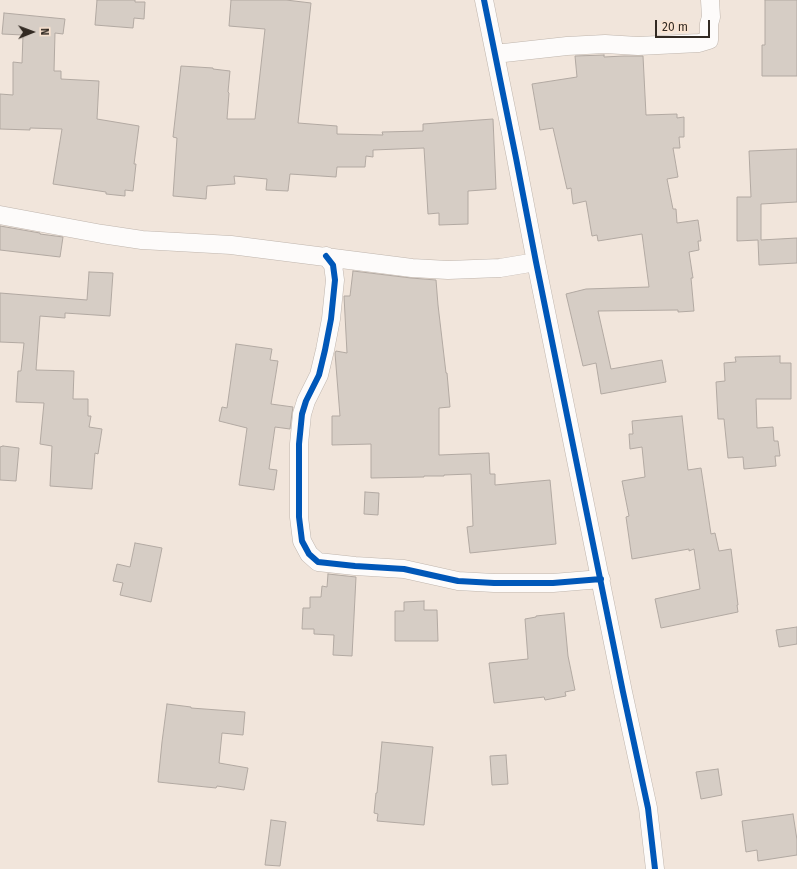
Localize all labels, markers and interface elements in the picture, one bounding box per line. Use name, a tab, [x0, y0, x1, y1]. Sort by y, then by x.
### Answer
north arrow	[12, 12, 52, 52]
scale bar	[657, 12, 712, 38]
text: 20 m	[662, 20, 688, 34]
text: N	[38, 28, 51, 36]

